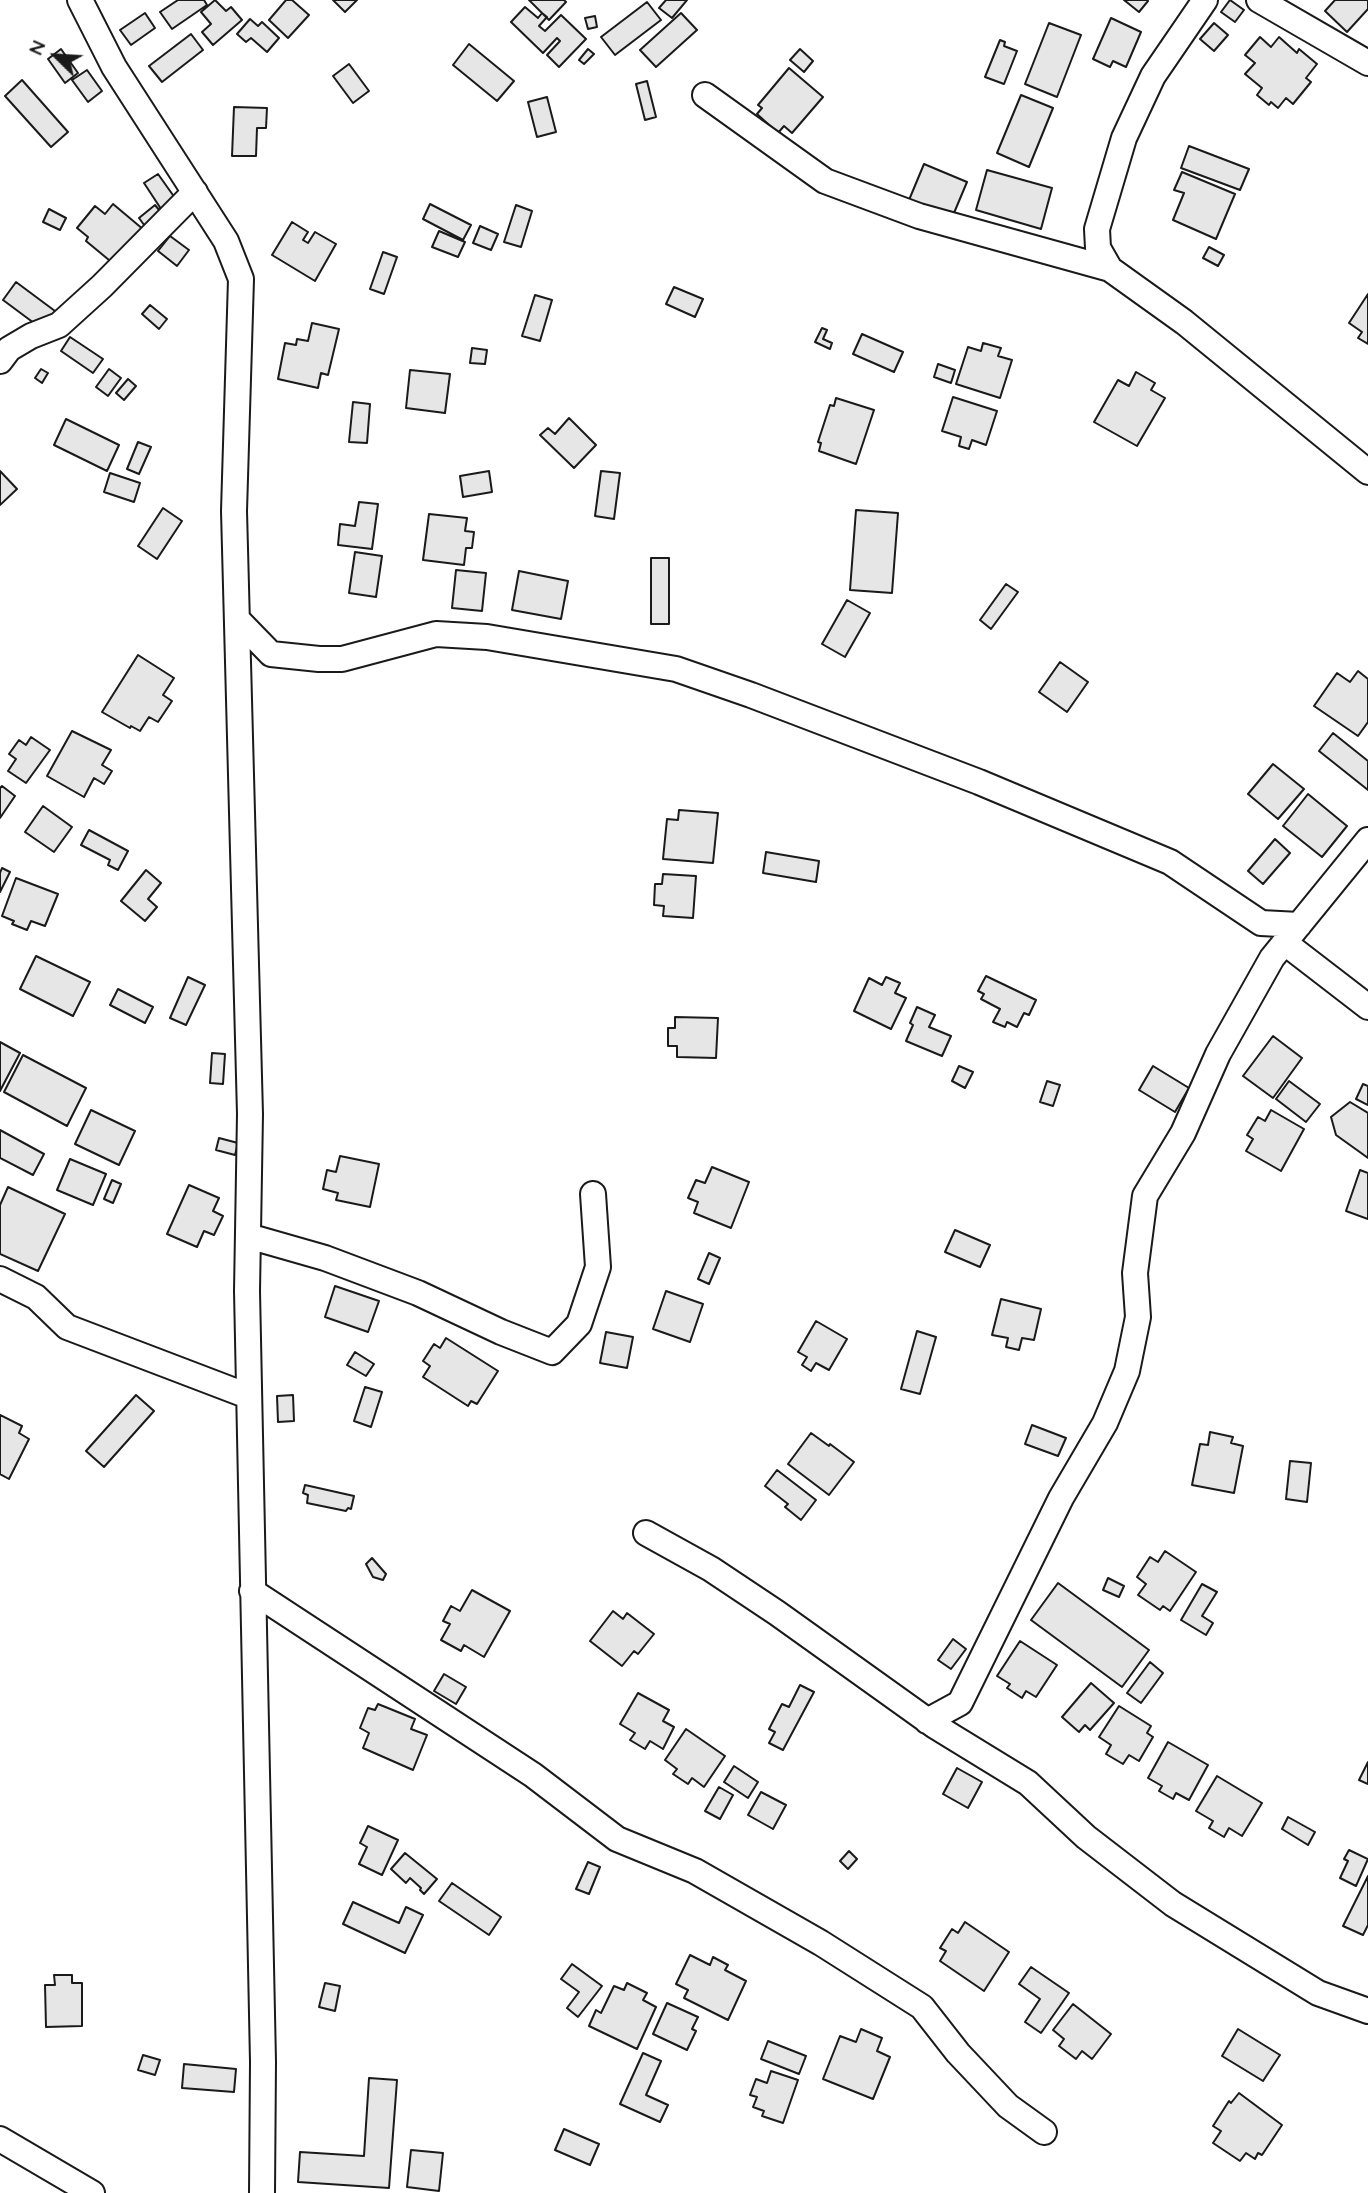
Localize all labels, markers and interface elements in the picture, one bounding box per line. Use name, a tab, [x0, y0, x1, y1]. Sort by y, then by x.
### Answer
north arrow	[21, 21, 91, 91]
text: N	[23, 36, 51, 59]

